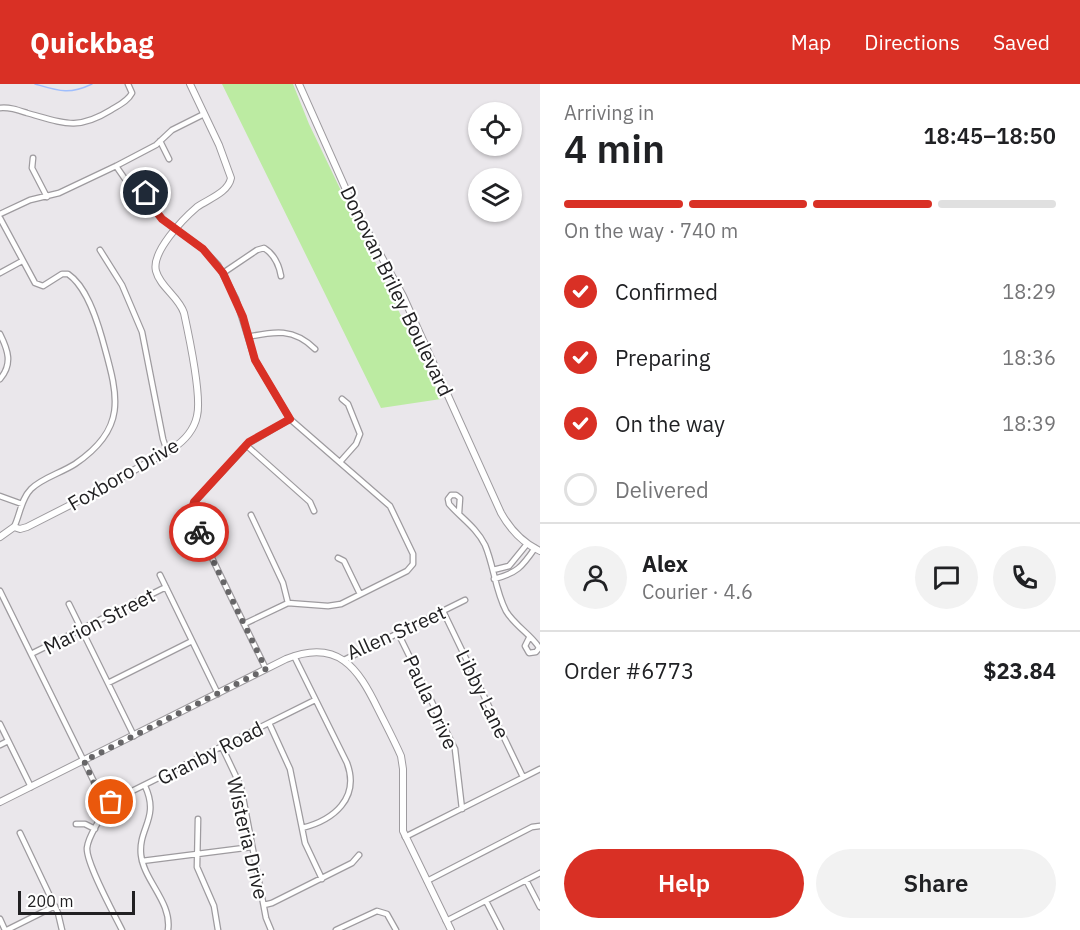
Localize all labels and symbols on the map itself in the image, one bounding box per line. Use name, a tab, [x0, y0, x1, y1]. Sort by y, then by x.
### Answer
pin	[120, 167, 171, 218]
street label: Donovan Briley Boulevard	[334, 181, 460, 401]
street label: Foxboro Drive	[62, 431, 184, 517]
courier	[169, 502, 229, 562]
street label: Marion Street	[39, 581, 159, 661]
street label: Allen Street	[342, 598, 450, 666]
street label: Libby Lane	[450, 645, 516, 743]
street label: Paula Drive	[397, 650, 465, 754]
street label: Granby Road	[152, 715, 268, 791]
street label: Wisteria Drive	[221, 774, 275, 902]
pin	[85, 776, 136, 827]
scale bar	[18, 888, 135, 916]

